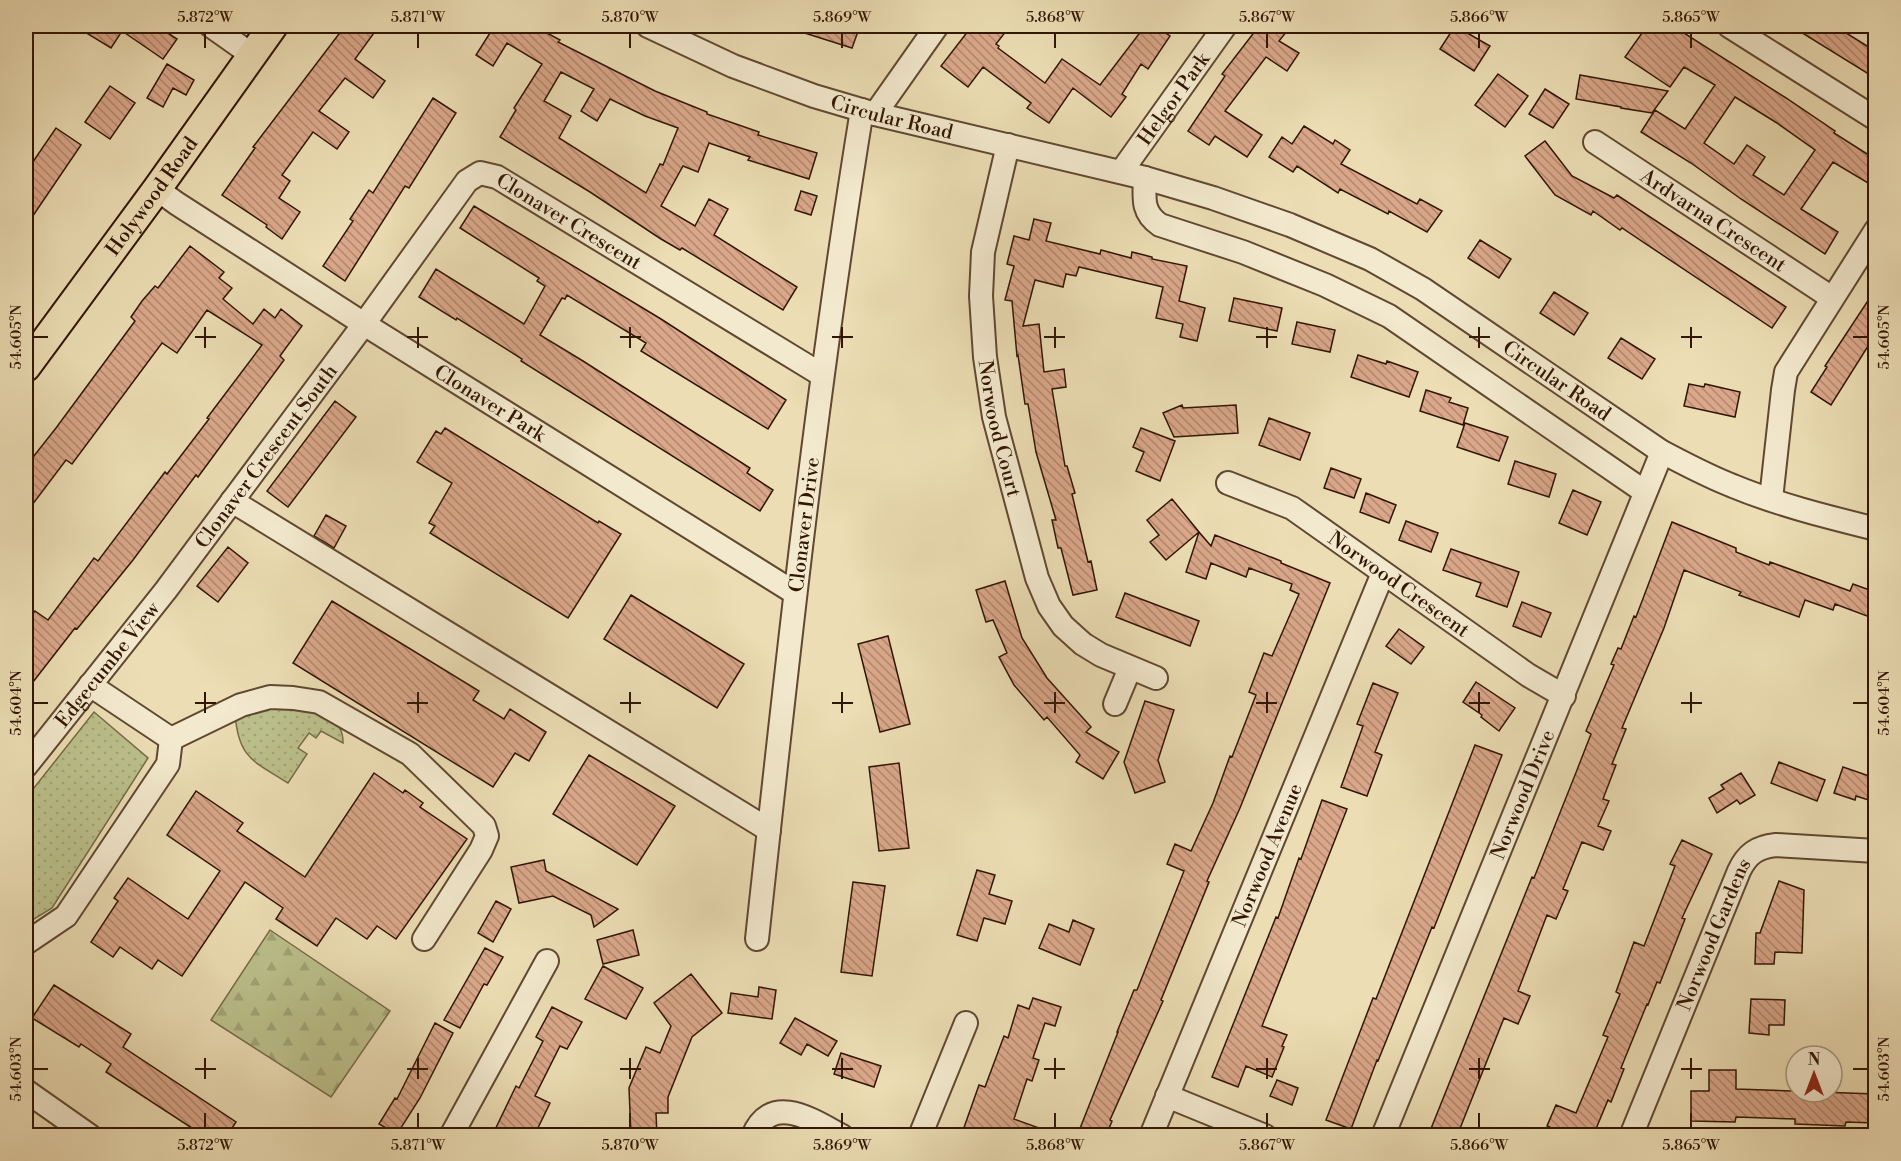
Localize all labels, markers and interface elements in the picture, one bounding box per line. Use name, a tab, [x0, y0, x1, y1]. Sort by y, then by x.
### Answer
text: 5.872°W	[177, 8, 233, 27]
text: 5.871°W	[391, 8, 446, 27]
text: 5.870°W	[602, 8, 659, 27]
text: 5.869°W	[813, 8, 871, 27]
text: 5.868°W	[1026, 8, 1084, 27]
text: 5.867°W	[1239, 8, 1295, 27]
text: 5.866°W	[1450, 8, 1508, 27]
text: 5.865°W	[1662, 8, 1720, 27]
street label: Helgor Park	[1133, 47, 1217, 151]
street label: Circular Road	[827, 91, 956, 146]
street label: Holywood Road	[101, 132, 204, 261]
street label: Ardvarna Crescent	[1634, 164, 1790, 278]
street label: Clonaver Crescent	[491, 168, 646, 276]
text: 54.605°N	[7, 305, 26, 369]
text: 54.605°N	[1875, 305, 1894, 369]
street label: Circular Road	[1497, 336, 1616, 428]
street label: Norwood Court	[972, 358, 1026, 500]
street label: Clonaver Crescent South	[190, 360, 344, 554]
street label: Clonaver Park	[429, 360, 551, 449]
street label: Clonaver Drive	[785, 456, 826, 594]
street label: Norwood Crescent	[1323, 527, 1474, 644]
street label: Edgecumbe View	[50, 596, 167, 733]
text: 54.604°N	[7, 670, 26, 736]
text: 54.604°N	[1875, 670, 1894, 736]
street label: Norwood Drive	[1486, 726, 1561, 863]
street label: Norwood Avenue	[1228, 780, 1309, 931]
street label: Norwood Gardens	[1672, 854, 1757, 1015]
text: 54.603°N	[7, 1037, 26, 1101]
text: 54.603°N	[1875, 1037, 1894, 1101]
north arrow	[1784, 1044, 1844, 1104]
text: N	[1808, 1050, 1821, 1070]
text: 5.872°W	[177, 1136, 233, 1155]
text: 5.871°W	[391, 1136, 446, 1155]
text: 5.870°W	[602, 1136, 659, 1155]
text: 5.869°W	[813, 1136, 871, 1155]
text: 5.868°W	[1026, 1136, 1084, 1155]
text: 5.867°W	[1239, 1136, 1295, 1155]
text: 5.866°W	[1450, 1136, 1508, 1155]
text: 5.865°W	[1662, 1136, 1720, 1155]

